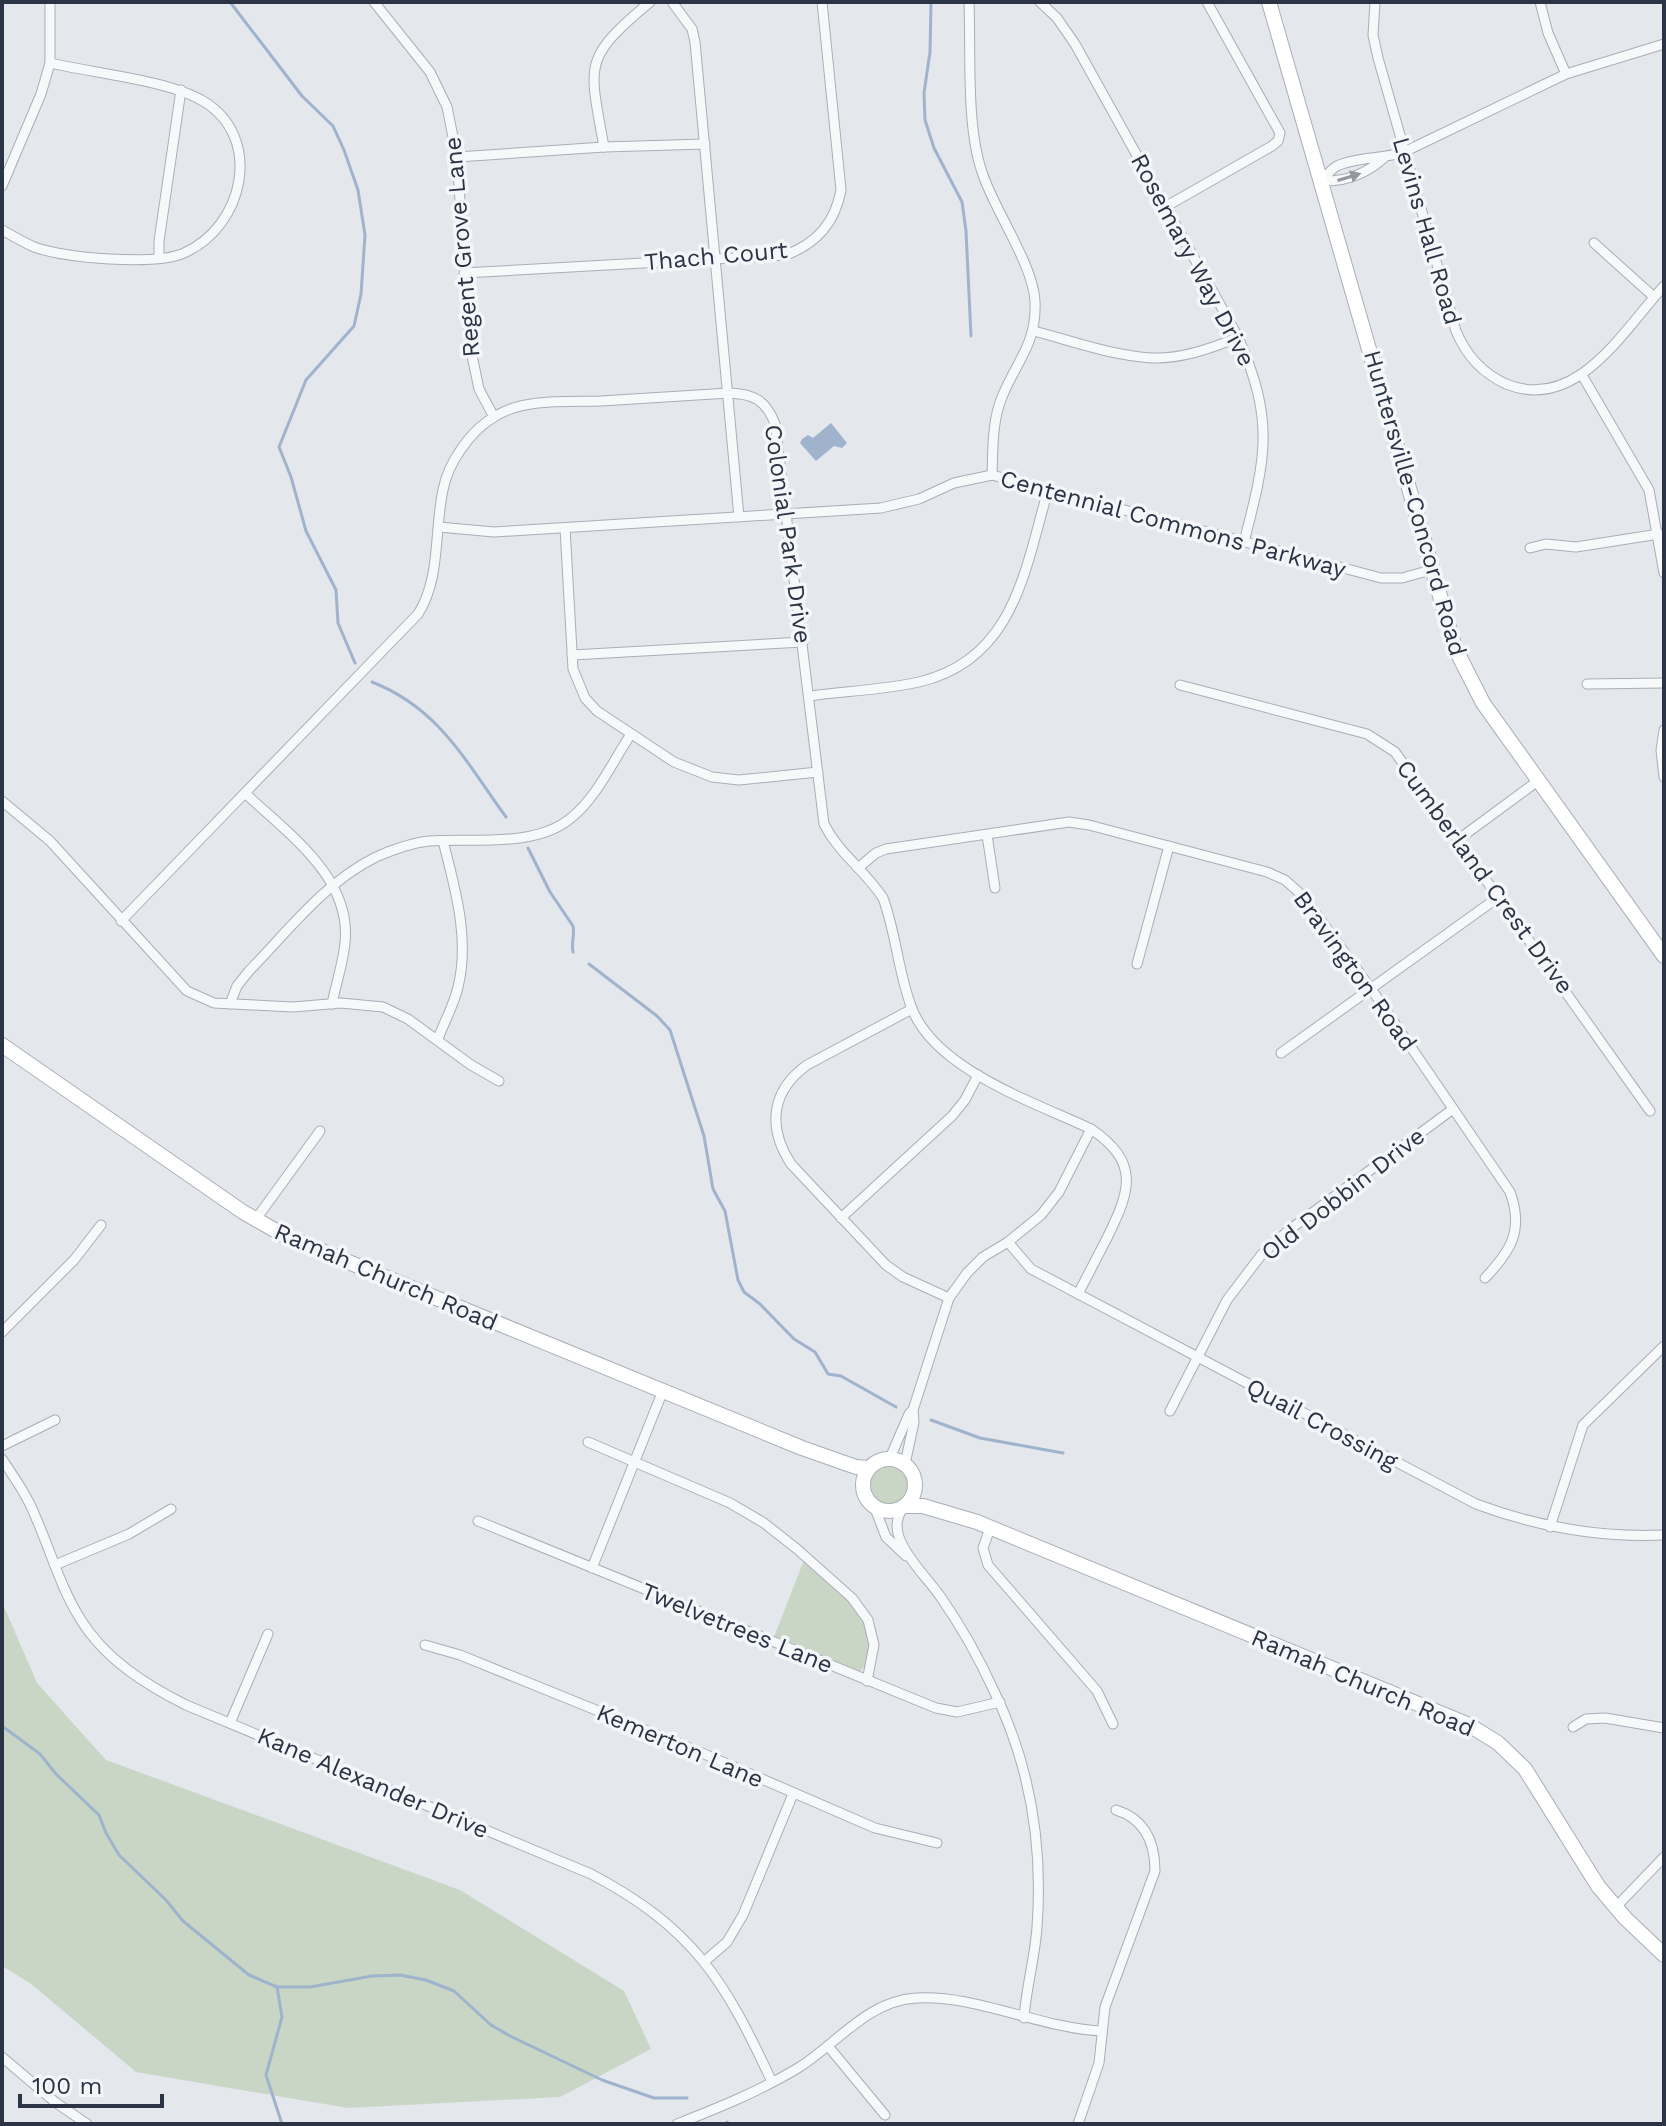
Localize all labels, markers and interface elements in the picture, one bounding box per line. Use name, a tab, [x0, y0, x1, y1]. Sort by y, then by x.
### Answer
street label: Levins Hall Road	[1387, 134, 1467, 328]
street label: Regent Grove Lane	[438, 136, 486, 358]
street label: Rosemary Way Drive	[1125, 149, 1261, 371]
one-way arrow	[1337, 171, 1361, 183]
street label: Thach Court	[643, 236, 789, 276]
street label: Huntersville-Concord Road	[1358, 347, 1472, 659]
street label: Colonial Park Drive	[759, 423, 817, 645]
street label: Centennial Commons Parkway	[997, 464, 1349, 584]
street label: Cumberland Crest Drive	[1391, 755, 1579, 999]
street label: Bravington Road	[1288, 886, 1422, 1056]
street label: Old Dobbin Drive	[1256, 1122, 1430, 1266]
street label: Ramah Church Road	[270, 1217, 502, 1337]
street label: Quail Crossing	[1242, 1372, 1402, 1476]
street label: Twelvetrees Lane	[637, 1577, 837, 1679]
street label: Ramah Church Road	[1247, 1623, 1479, 1743]
street label: Kemerton Lane	[592, 1698, 768, 1794]
street label: Kane Alexander Drive	[253, 1722, 493, 1844]
scale bar	[20, 2058, 162, 2108]
text: 100 m	[32, 2072, 102, 2100]

